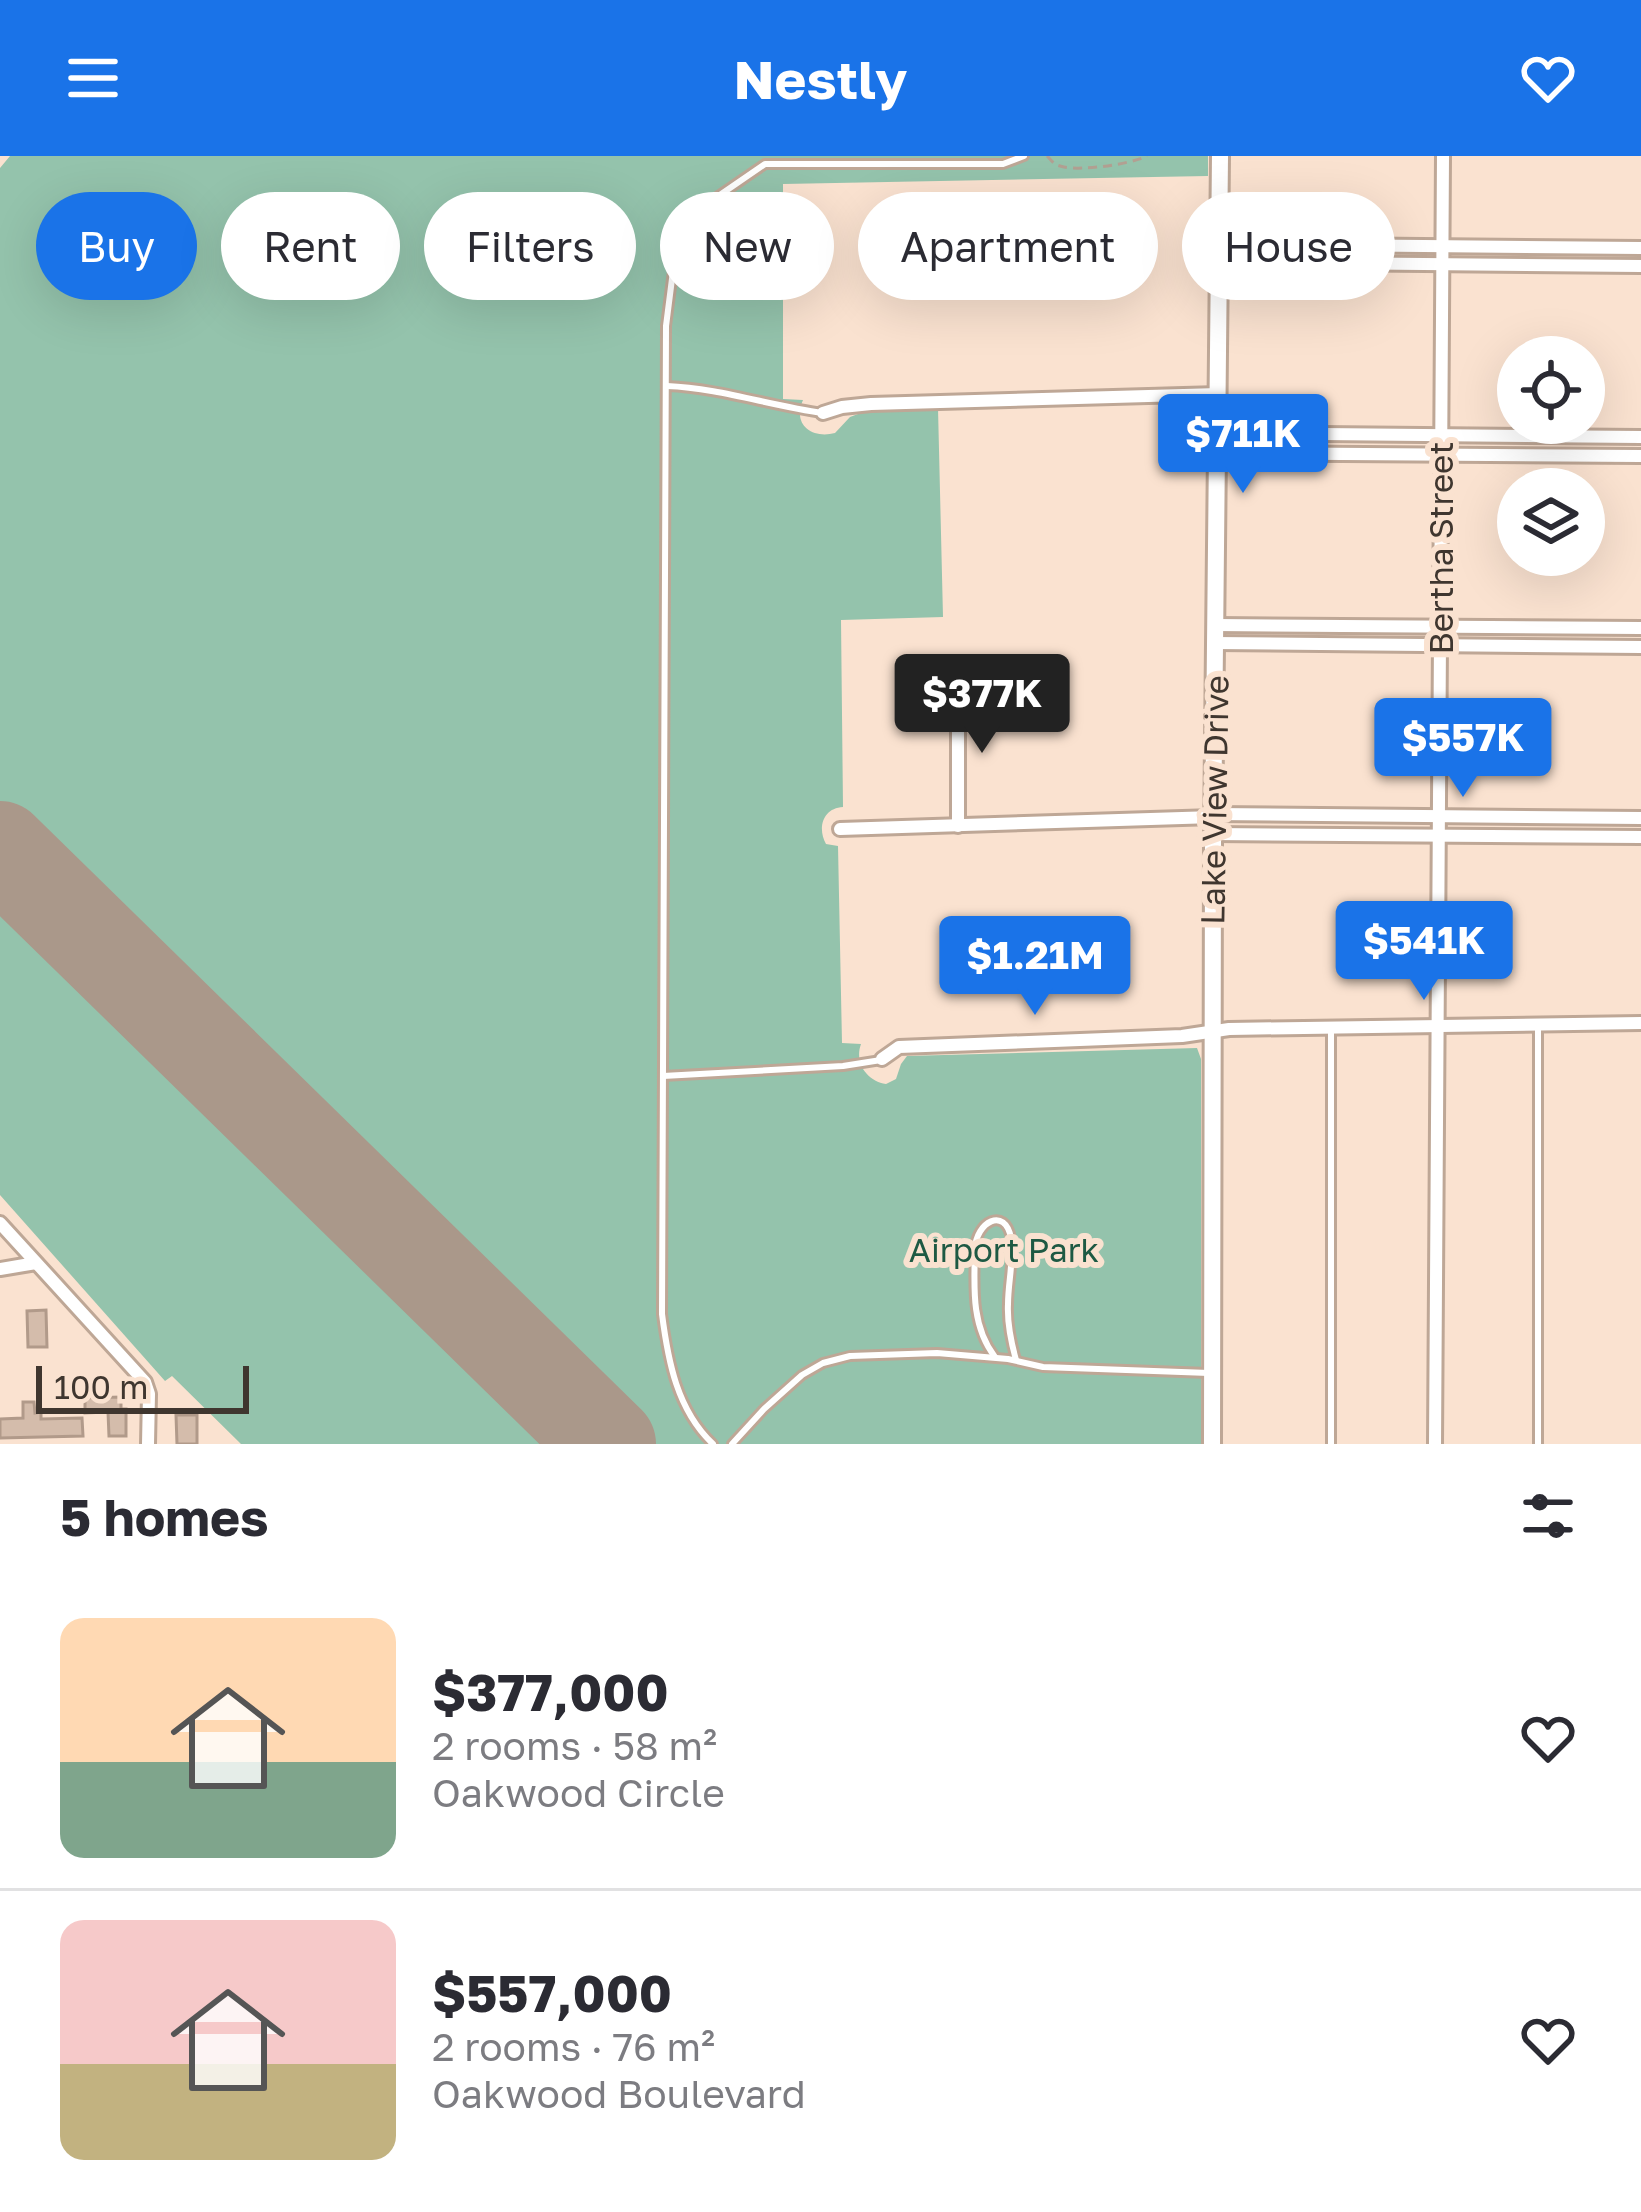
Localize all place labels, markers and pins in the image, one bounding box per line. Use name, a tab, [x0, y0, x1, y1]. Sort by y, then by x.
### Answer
pin: $711K	[1159, 394, 1327, 496]
pin: $377K	[898, 654, 1066, 756]
pin: $557K	[1379, 698, 1547, 800]
pin: $541K	[1340, 901, 1508, 1003]
pin: $1.21M	[937, 916, 1133, 1018]

